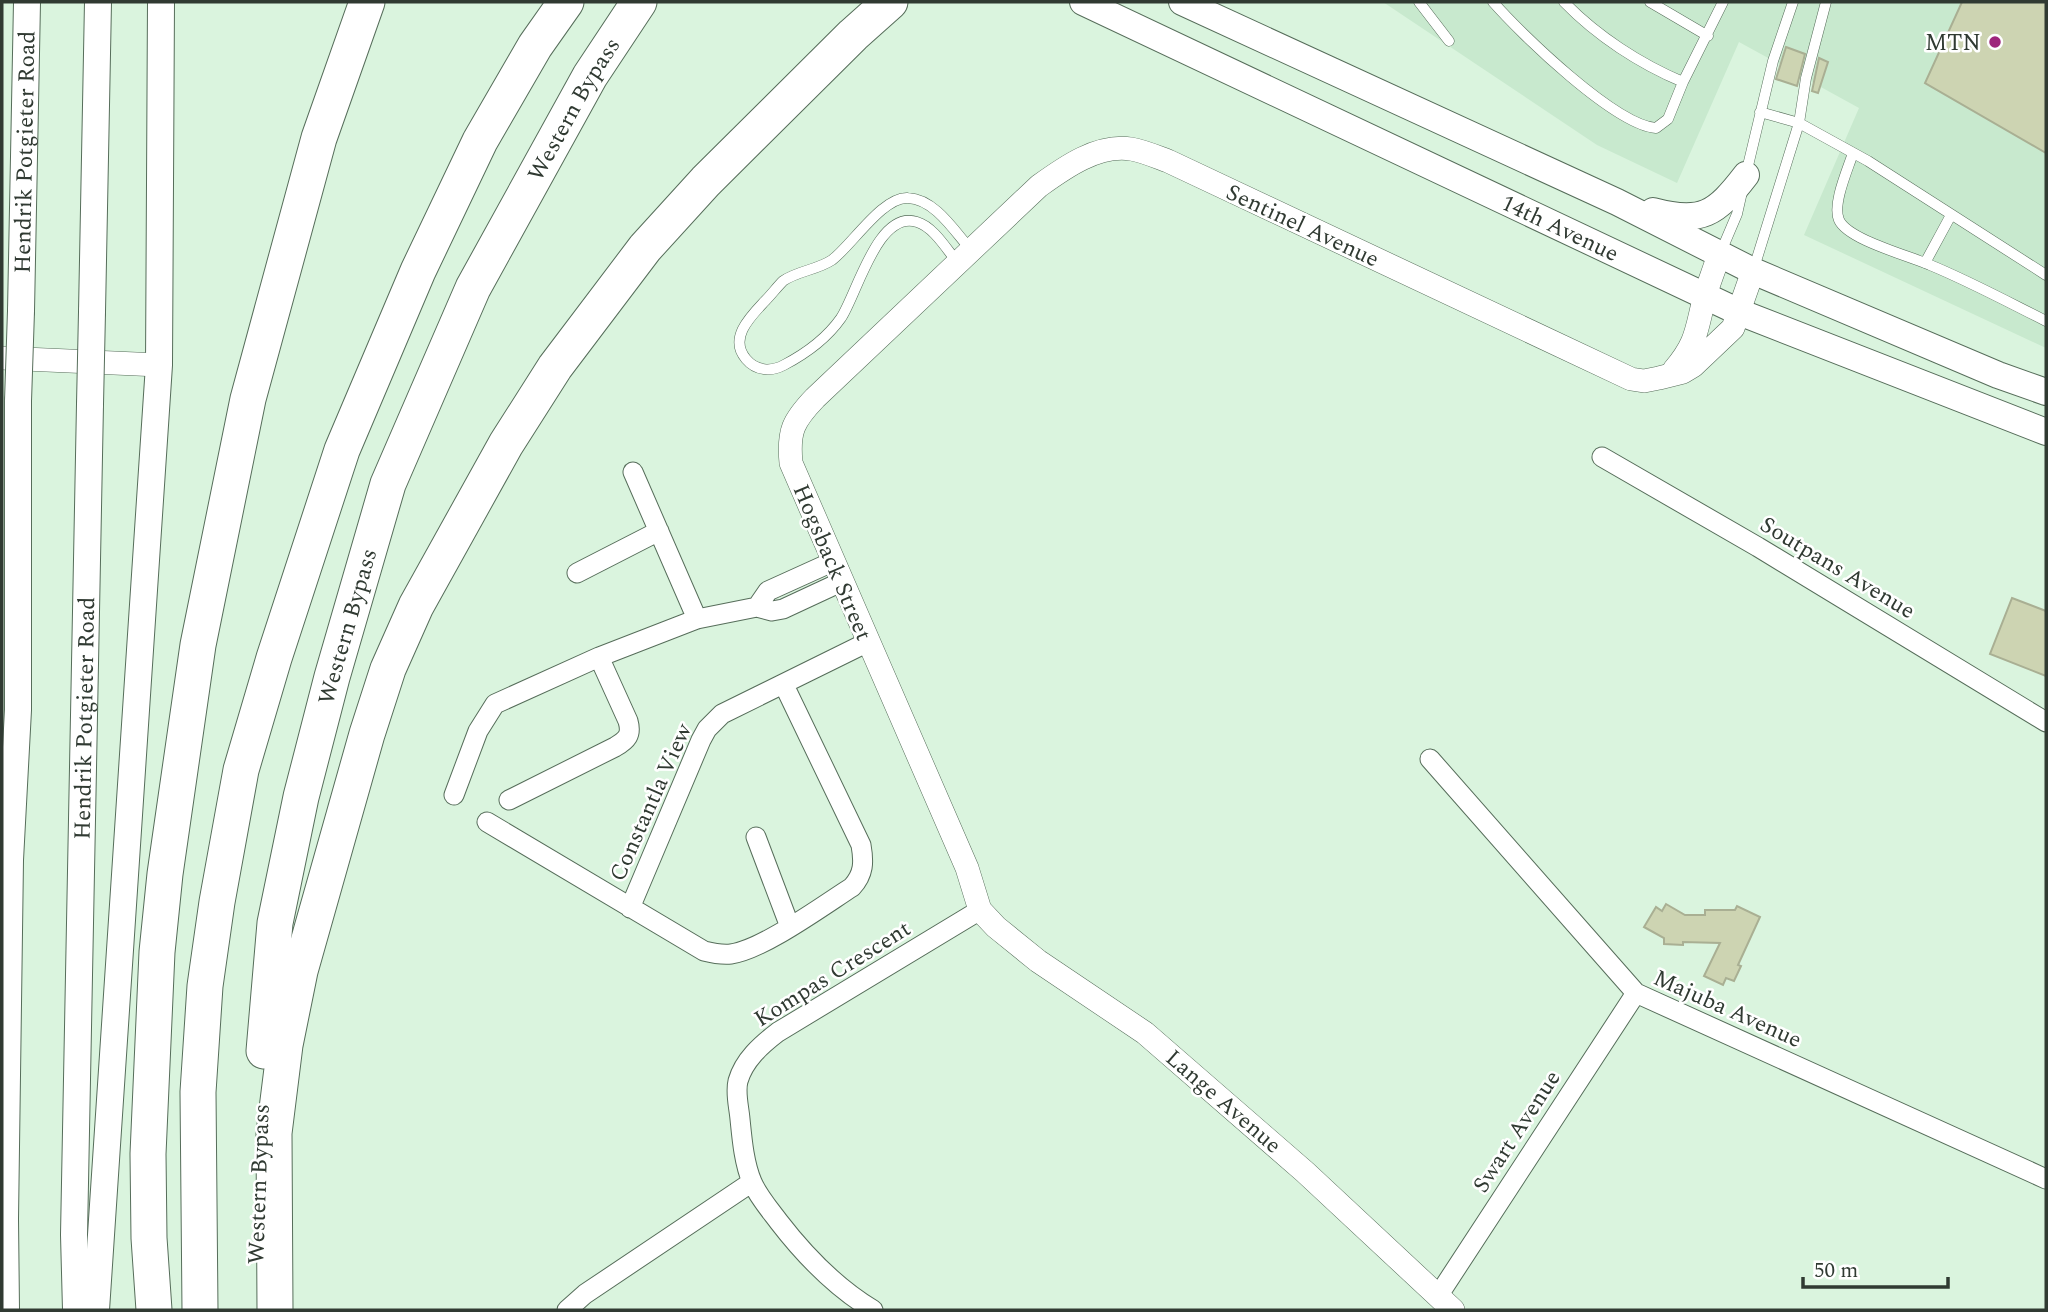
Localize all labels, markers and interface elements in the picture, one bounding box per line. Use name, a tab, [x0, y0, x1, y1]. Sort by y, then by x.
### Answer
place label: MTN	[1925, 26, 1981, 61]
street label: Hendrik Potgieter Road	[6, 30, 45, 274]
street label: Western Bypass	[519, 31, 630, 188]
marker: MTN	[1987, 34, 2003, 50]
street label: Sentinel Avenue	[1220, 176, 1385, 277]
street label: 14th Avenue	[1495, 186, 1624, 272]
street label: Hogsback Street	[783, 479, 880, 646]
street label: Soutpans Avenue	[1753, 508, 1922, 629]
street label: Western Bypass	[310, 544, 387, 708]
street label: Hendrik Potgieter Road	[66, 596, 105, 840]
street label: Constantla View	[601, 717, 702, 887]
street label: Kompas Crescent	[748, 912, 918, 1037]
street label: Majuba Avenue	[1647, 961, 1807, 1058]
street label: Lange Avenue	[1157, 1042, 1289, 1163]
street label: Swart Avenue	[1464, 1064, 1570, 1200]
street label: Western Bypass	[239, 1103, 280, 1265]
scale bar	[1803, 1246, 1948, 1290]
text: 50 m	[1814, 1255, 1858, 1287]

